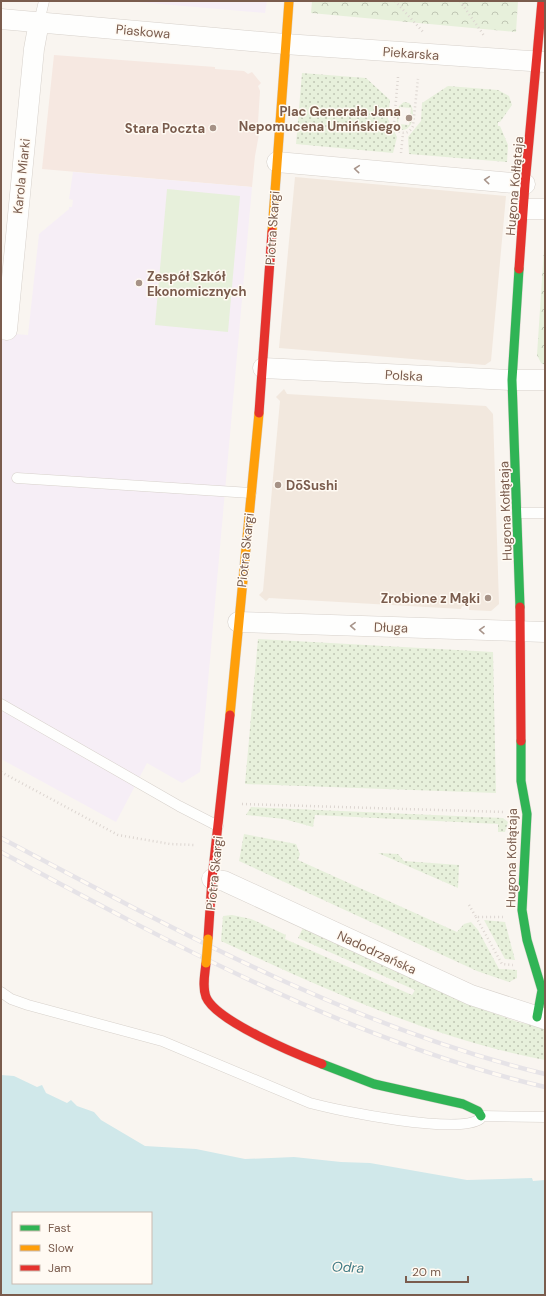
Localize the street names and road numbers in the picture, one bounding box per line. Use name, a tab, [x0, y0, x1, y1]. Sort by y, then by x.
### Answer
street label: Piaskowa	[115, 21, 171, 42]
street label: Piekarska	[382, 43, 440, 64]
street label: Hugona Kołłątaja	[502, 136, 527, 236]
street label: Karola Miarki	[9, 138, 34, 215]
street label: Piotra Skargi	[261, 190, 284, 266]
street label: Polska	[385, 366, 423, 385]
street label: Hugona Kołłątaja	[495, 461, 516, 561]
street label: Piotra Skargi	[233, 512, 258, 588]
street label: Długa	[374, 618, 408, 637]
street label: Hugona Kołłątaja	[502, 808, 521, 908]
street label: Piotra Skargi	[202, 835, 227, 911]
street label: Nadodrzańska	[334, 927, 419, 978]

